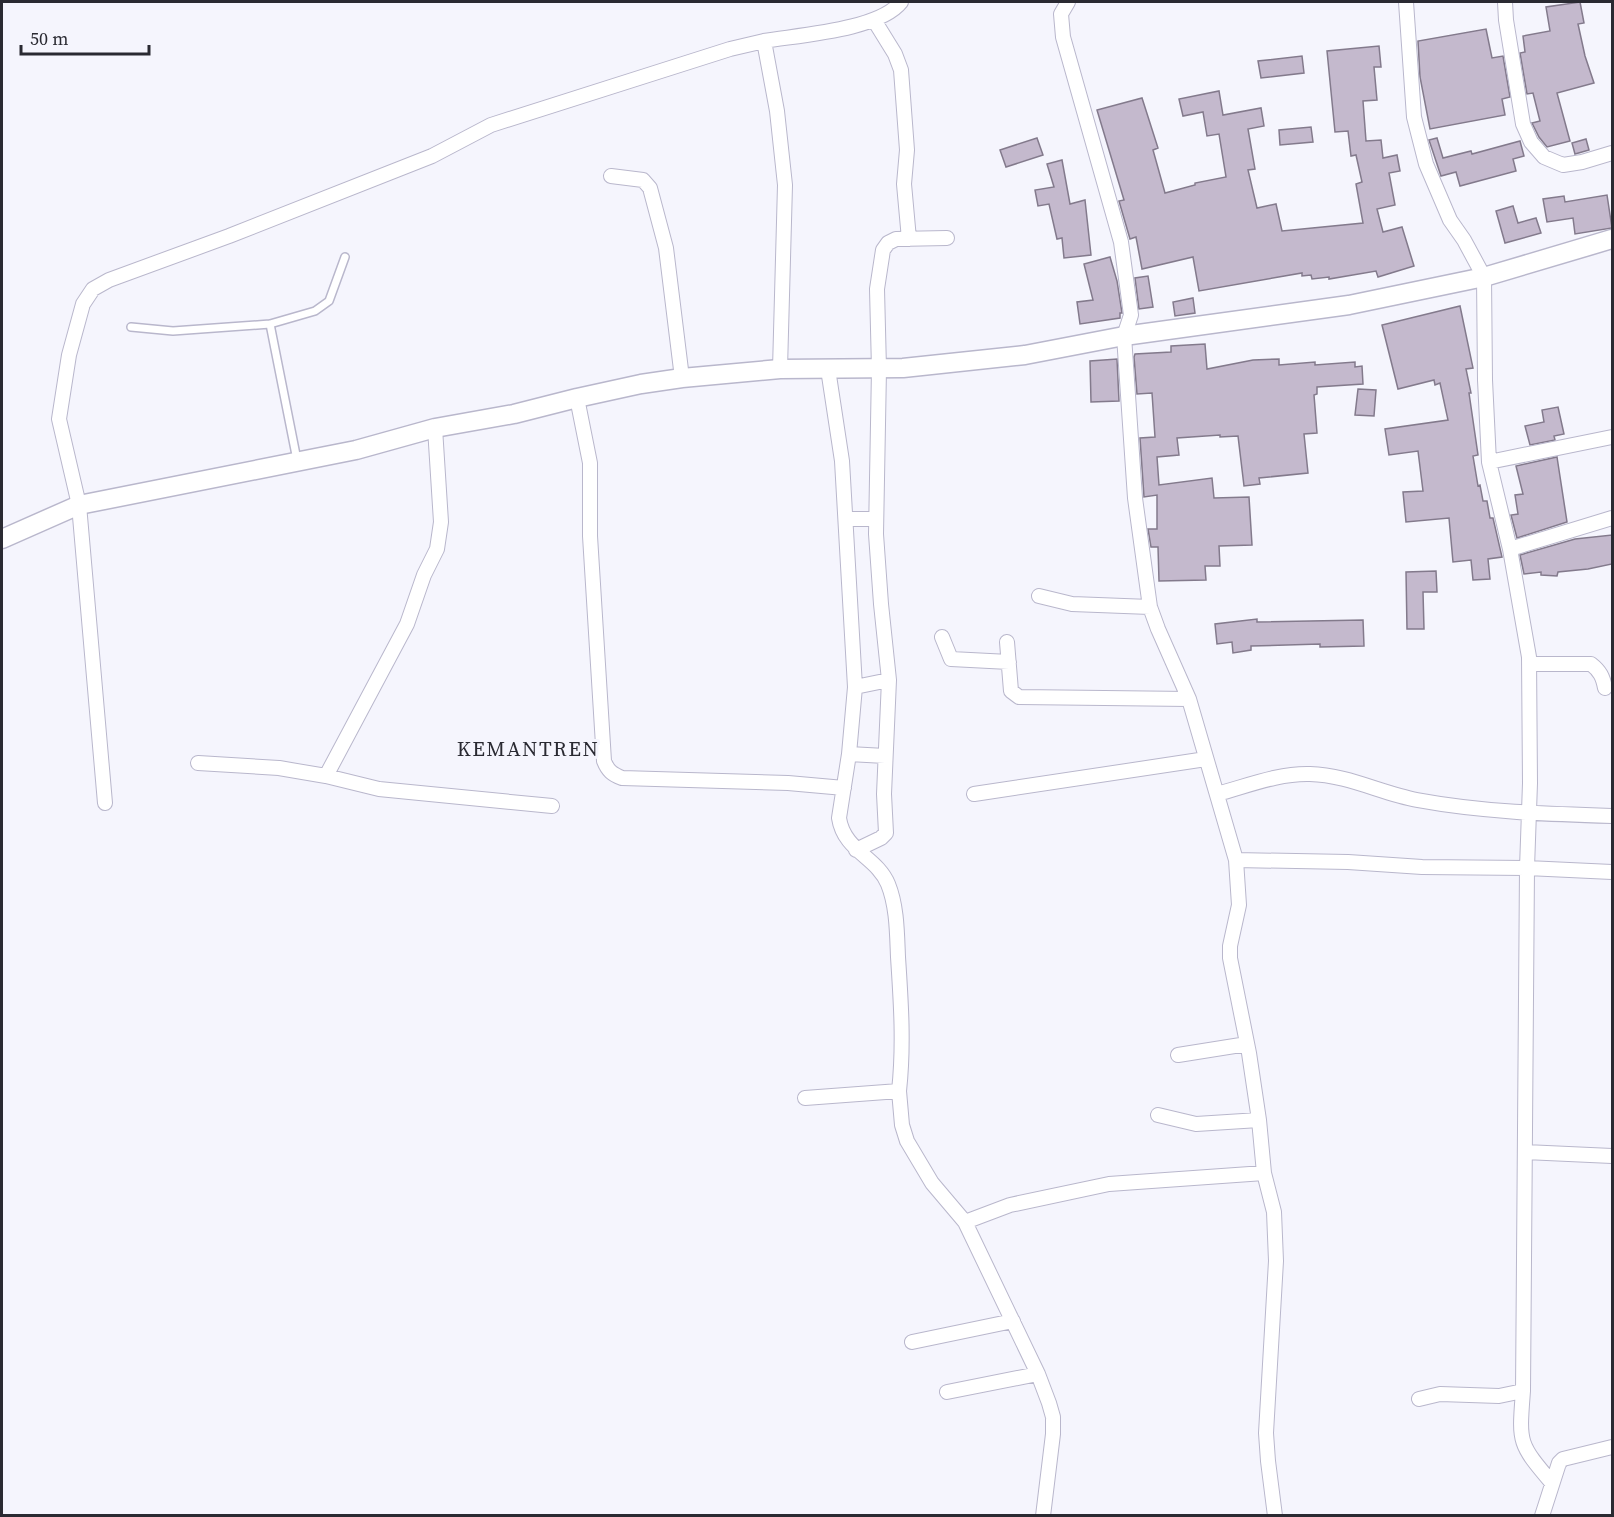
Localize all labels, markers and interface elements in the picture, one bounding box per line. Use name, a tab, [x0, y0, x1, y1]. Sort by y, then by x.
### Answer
scale bar	[21, 18, 148, 56]
text: 50 m	[30, 26, 68, 51]
district label: KEMANTREN	[457, 734, 599, 763]

